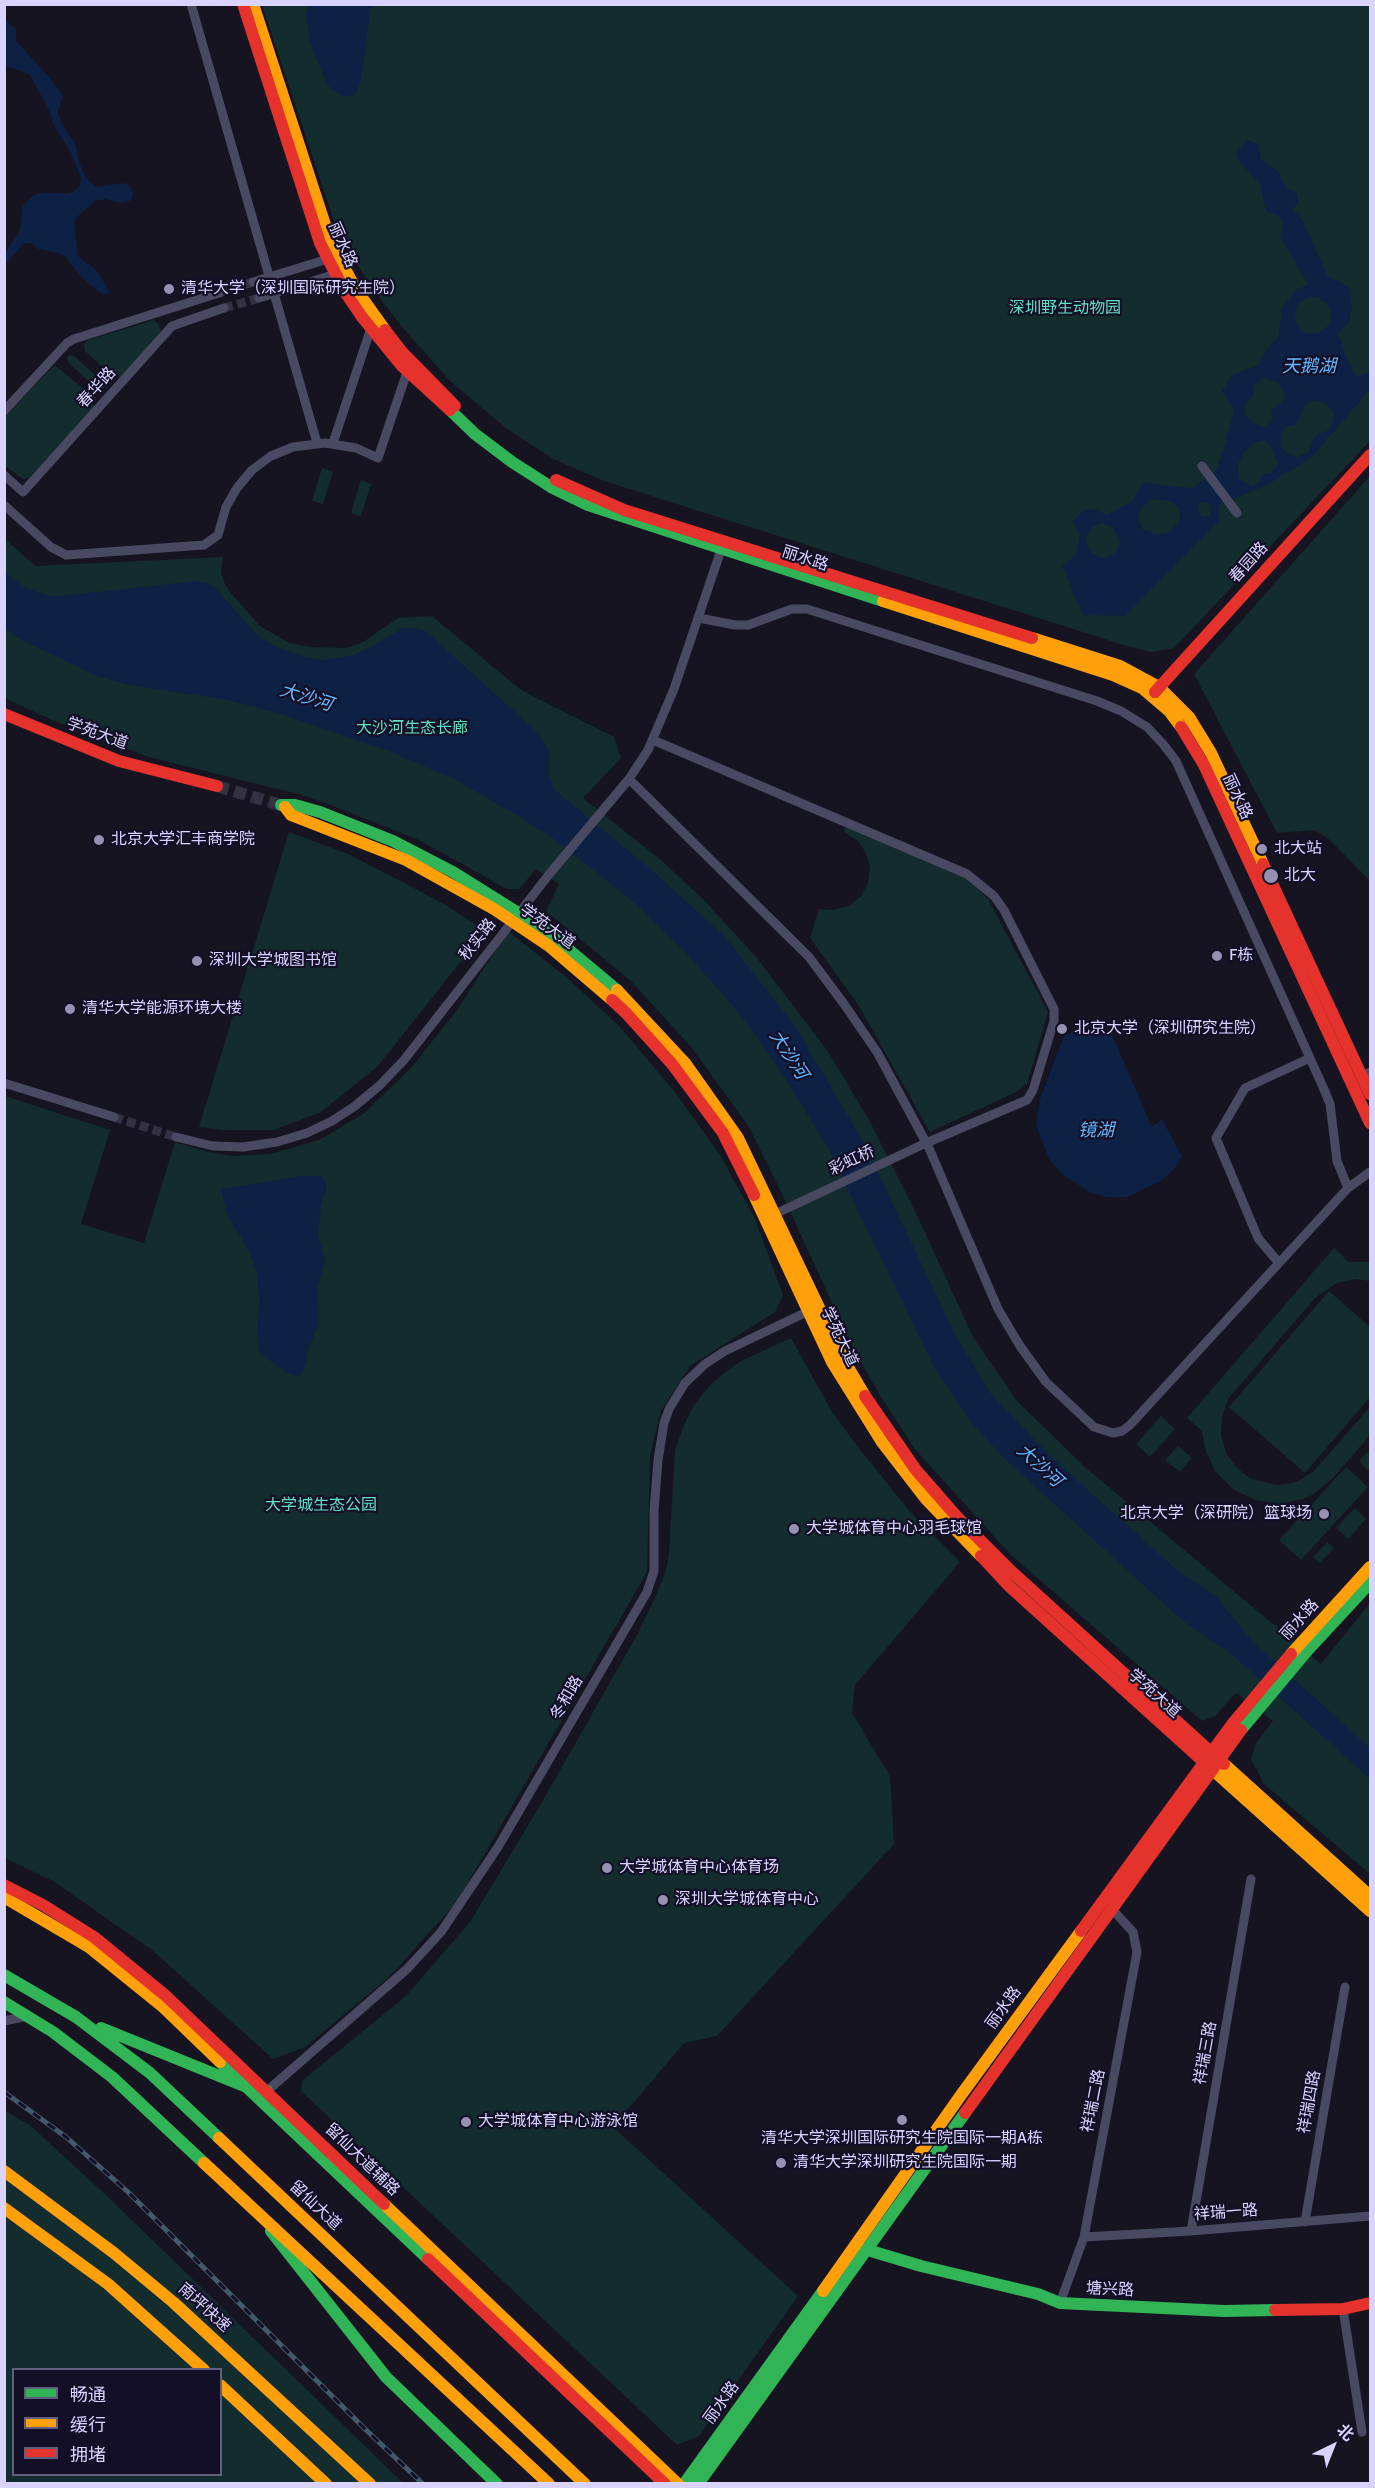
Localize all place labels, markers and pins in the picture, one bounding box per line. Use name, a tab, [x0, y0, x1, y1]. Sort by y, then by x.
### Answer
place label: 清华大学（深圳国际研究生院）	[181, 279, 405, 299]
marker: 清华大学（深圳国际研究生院）	[162, 282, 176, 296]
place label: 北京大学汇丰商学院	[111, 830, 255, 850]
marker: 北京大学汇丰商学院	[92, 833, 106, 847]
place label: 北大站	[1274, 839, 1322, 859]
marker: 北大站	[1255, 842, 1269, 856]
place label: 北大	[1284, 866, 1316, 886]
marker: 北大	[1262, 867, 1280, 885]
place label: F栋	[1229, 946, 1253, 966]
marker: F栋	[1210, 949, 1224, 963]
place label: 深圳大学城图书馆	[209, 951, 337, 971]
marker: 深圳大学城图书馆	[190, 954, 204, 968]
place label: 清华大学能源环境大楼	[82, 999, 242, 1019]
marker: 清华大学能源环境大楼	[63, 1002, 77, 1016]
place label: 北京大学（深圳研究生院）	[1074, 1019, 1266, 1039]
marker: 北京大学（深圳研究生院）	[1055, 1022, 1069, 1036]
place label: 北京大学（深研院）篮球场	[1120, 1504, 1312, 1524]
marker: 北京大学（深研院）篮球场	[1317, 1507, 1331, 1521]
place label: 大学城体育中心羽毛球馆	[806, 1519, 982, 1539]
marker: 大学城体育中心羽毛球馆	[787, 1522, 801, 1536]
place label: 大学城体育中心体育场	[619, 1858, 779, 1878]
marker: 大学城体育中心体育场	[600, 1861, 614, 1875]
place label: 深圳大学城体育中心	[675, 1890, 819, 1910]
marker: 深圳大学城体育中心	[656, 1893, 670, 1907]
place label: 大学城体育中心游泳馆	[478, 2112, 638, 2132]
marker: 清华大学深圳国际研究生院国际一期A栋	[895, 2113, 909, 2127]
marker: 大学城体育中心游泳馆	[459, 2115, 473, 2129]
place label: 清华大学深圳国际研究生院国际一期A栋	[761, 2129, 1043, 2149]
place label: 清华大学深圳研究生院国际一期	[793, 2153, 1017, 2173]
marker: 清华大学深圳研究生院国际一期	[774, 2156, 788, 2170]

